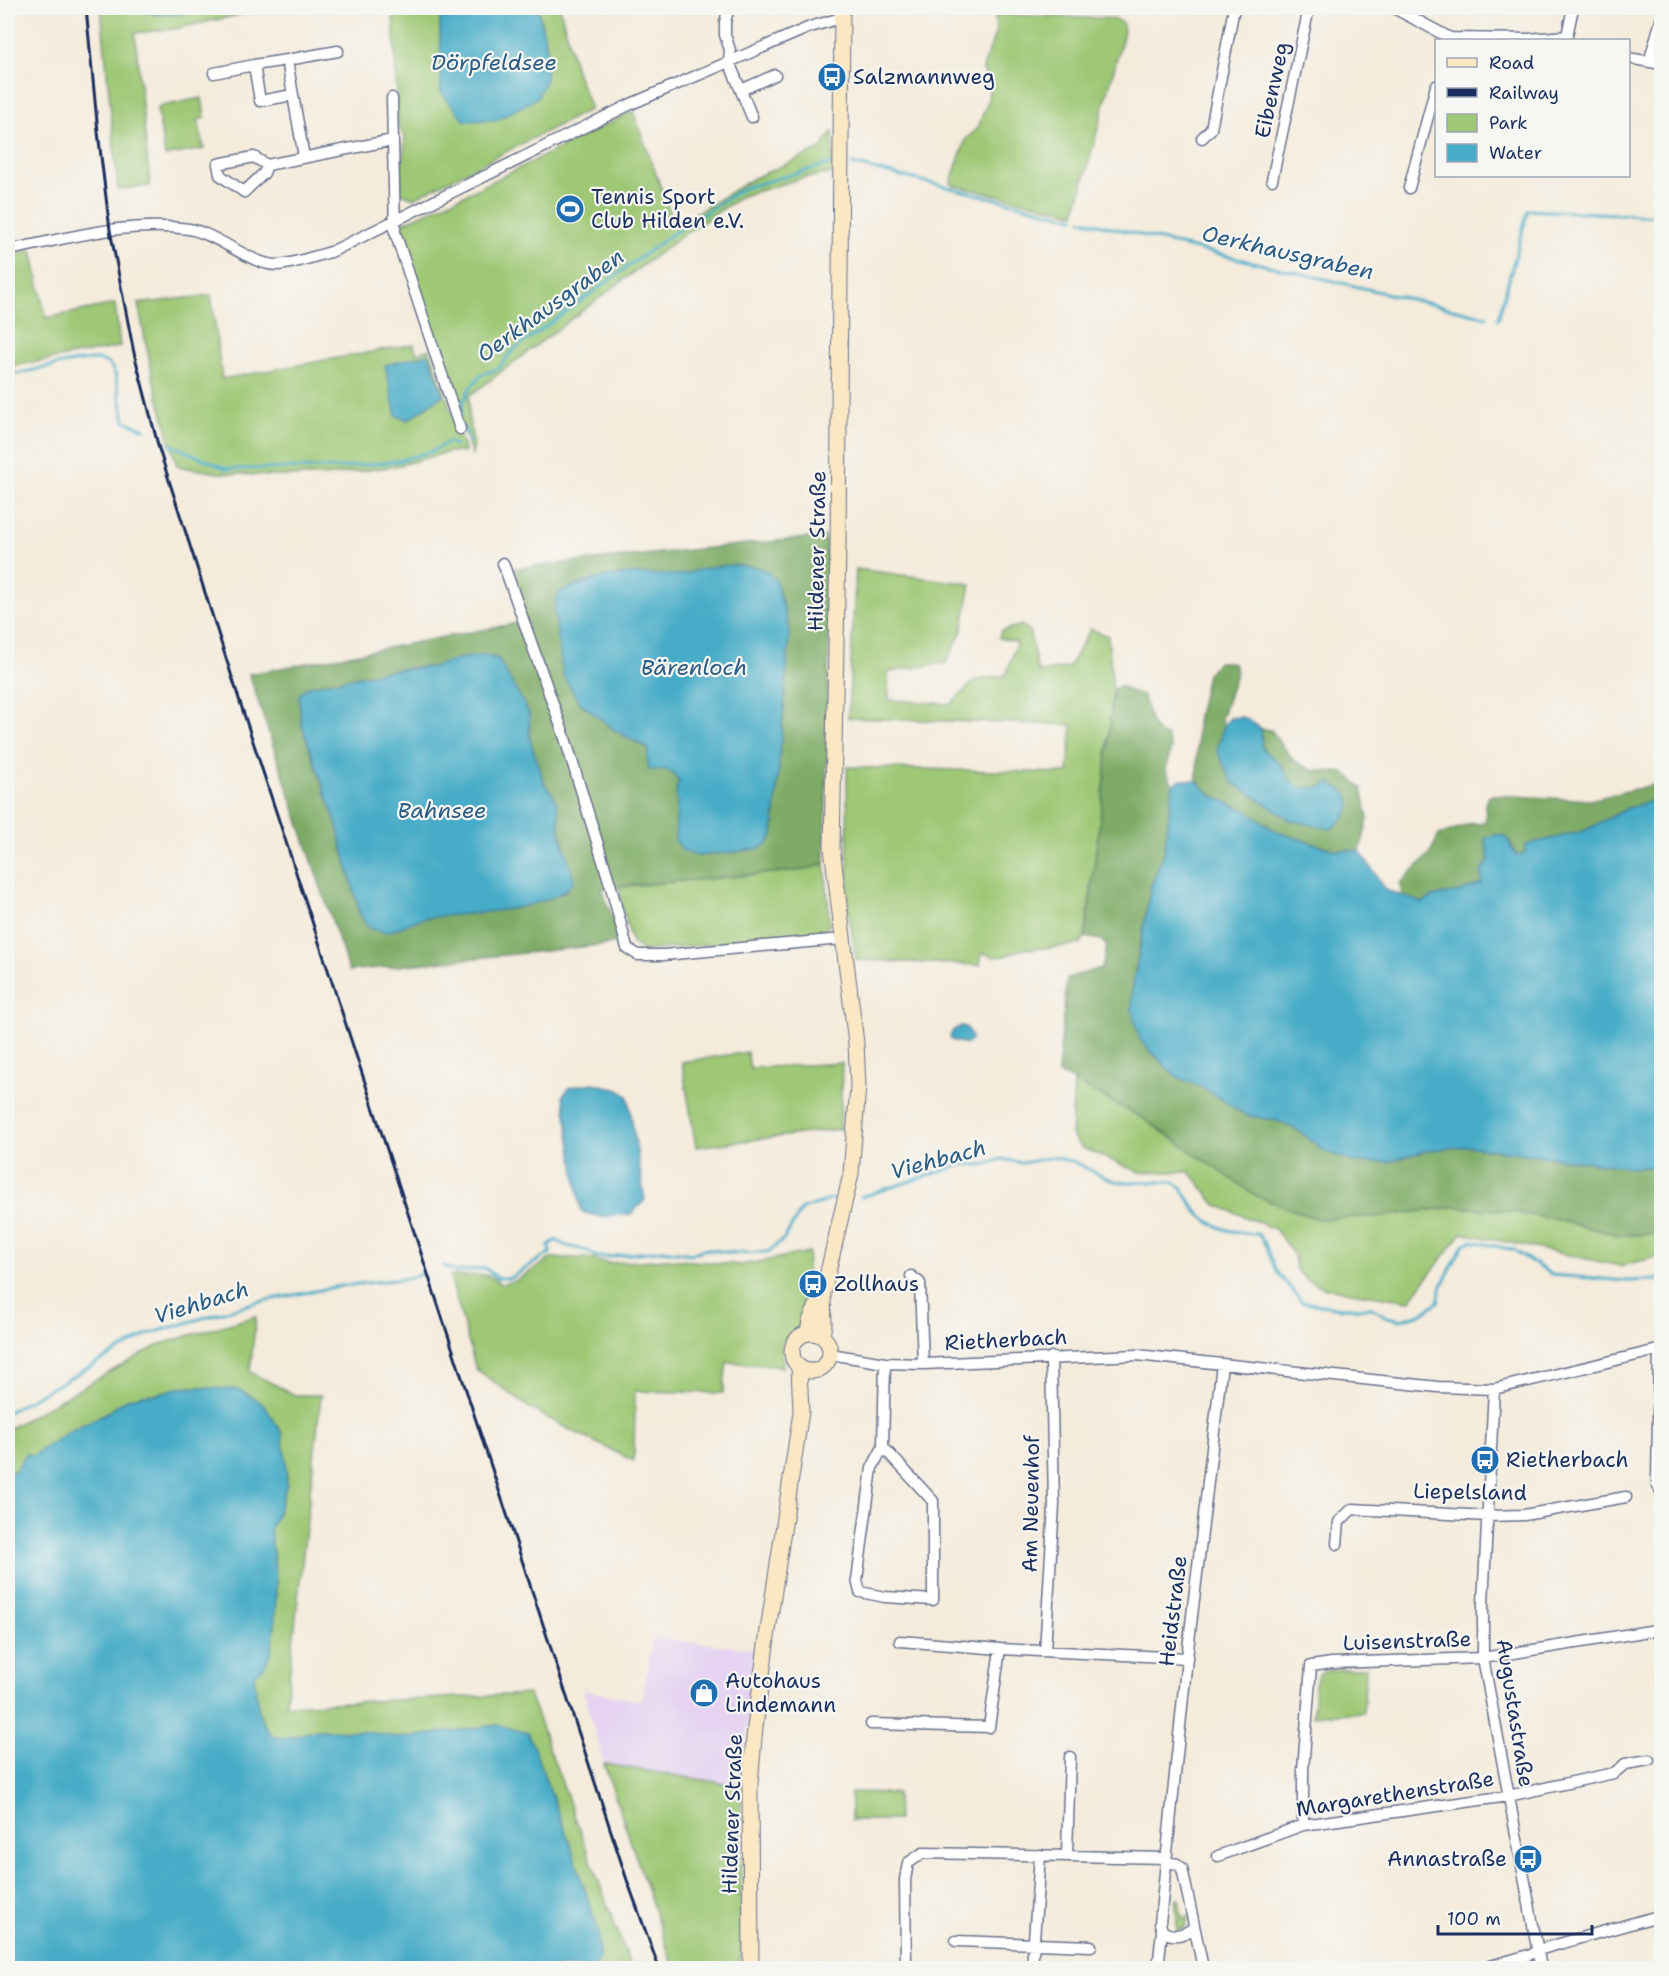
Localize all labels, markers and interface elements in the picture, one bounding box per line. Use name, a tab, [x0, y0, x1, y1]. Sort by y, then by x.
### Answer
street label: Eibenweg	[1248, 39, 1296, 141]
legend	[1435, 39, 1630, 177]
water label: Dörpfeldsee	[431, 48, 557, 77]
text: Road	[1489, 51, 1534, 75]
bus stop icon: Salzmannweg	[816, 61, 848, 93]
place label: Salzmannweg	[853, 63, 995, 91]
text: Railway	[1489, 81, 1559, 105]
text: Park	[1489, 111, 1528, 135]
text: Water	[1489, 141, 1542, 165]
place label: Tennis Sport Club Hilden e.V.	[591, 183, 744, 235]
sports icon: Tennis Sport Club Hilden e.V.	[554, 193, 586, 225]
water label: Oerkhausgraben	[1199, 219, 1377, 286]
water label: Oerkhausgraben	[471, 242, 630, 369]
street label: Hildener Straße	[802, 470, 832, 632]
water label: Bärenloch	[641, 653, 747, 682]
water label: Bahnsee	[397, 796, 487, 825]
water label: Viehbach	[887, 1133, 989, 1186]
bus stop icon: Zollhaus	[797, 1268, 829, 1300]
place label: Zollhaus	[834, 1270, 919, 1298]
water label: Viehbach	[150, 1274, 252, 1331]
street label: Rietherbach	[944, 1323, 1068, 1357]
street label: Am Neuenhof	[1016, 1435, 1046, 1573]
bus stop icon: Rietherbach	[1469, 1444, 1501, 1476]
place label: Rietherbach	[1506, 1446, 1629, 1474]
street label: Liepelsland	[1413, 1477, 1527, 1507]
street label: Heidstraße	[1152, 1554, 1194, 1668]
street label: Luisenstraße	[1342, 1625, 1472, 1657]
street label: Augustastraße	[1489, 1637, 1541, 1789]
place label: Autohaus Lindemann	[725, 1667, 836, 1719]
shop icon: Autohaus Lindemann	[688, 1677, 720, 1709]
street label: Hildener Straße	[715, 1733, 749, 1895]
street label: Margarethenstraße	[1294, 1765, 1496, 1823]
bus stop icon: Annastraße	[1512, 1843, 1544, 1875]
place label: Annastraße	[1387, 1845, 1507, 1873]
scale bar	[1438, 1898, 1592, 1936]
text: 100 m	[1447, 1907, 1501, 1931]

